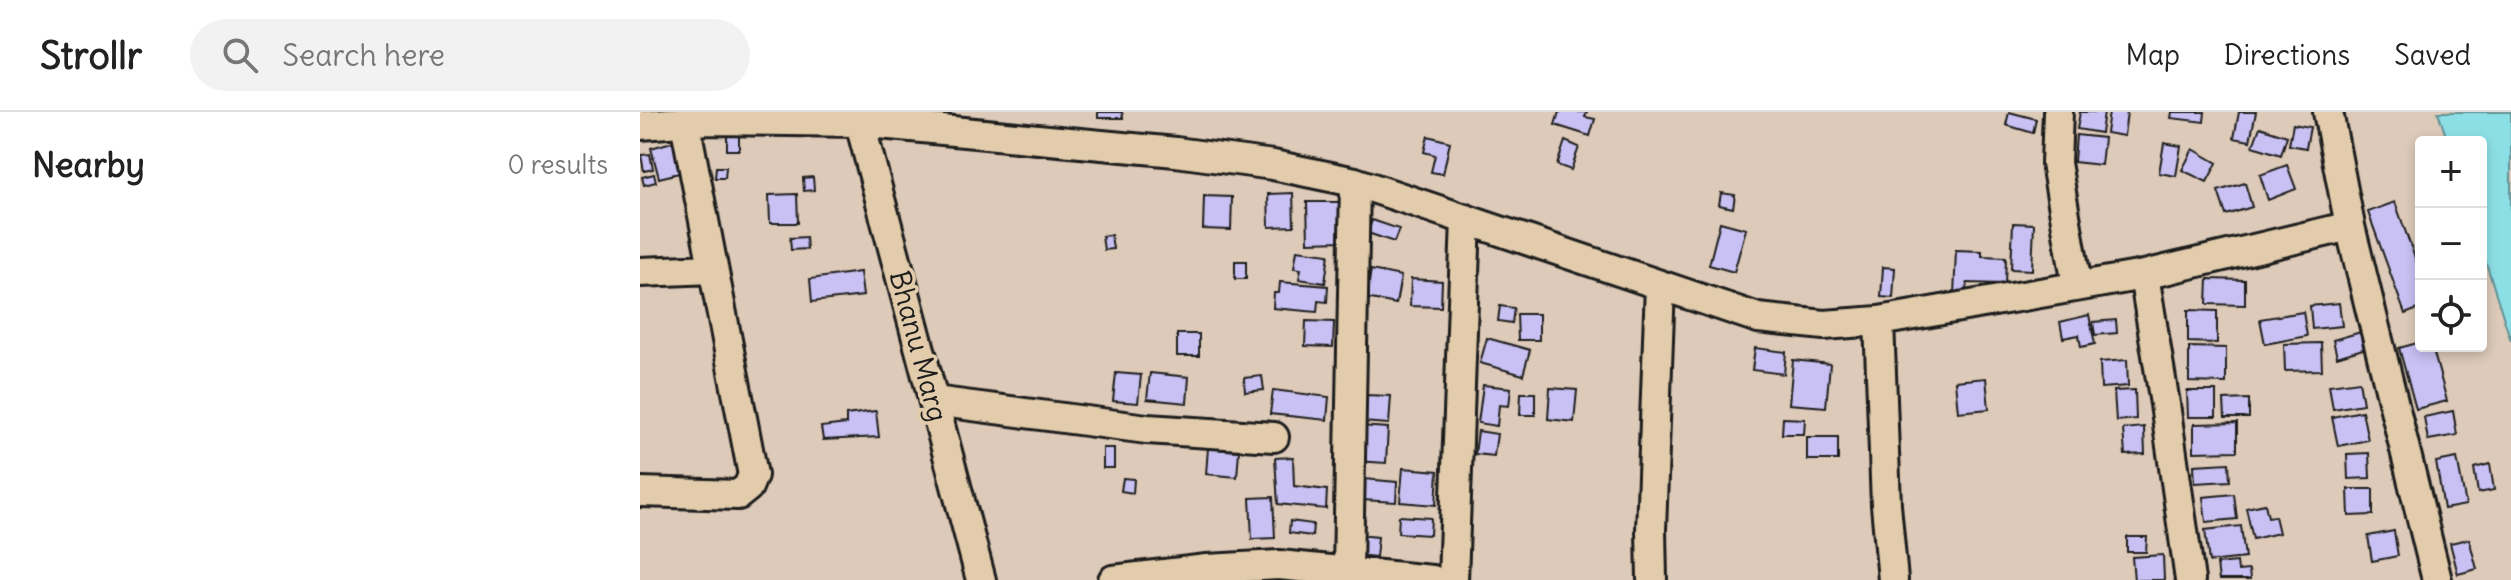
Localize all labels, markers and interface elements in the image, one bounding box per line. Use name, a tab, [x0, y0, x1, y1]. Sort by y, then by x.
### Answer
search box	[190, 19, 750, 91]
text: Strollr	[40, 32, 142, 79]
icon: search	[218, 33, 262, 77]
text: Search here	[282, 36, 445, 74]
text: Map	[2125, 37, 2180, 73]
text: Directions	[2224, 37, 2350, 73]
text: Saved	[2394, 37, 2471, 73]
map controls	[2415, 136, 2487, 352]
button: +	[2415, 136, 2487, 208]
text: Nearby	[32, 143, 145, 186]
text: 0 results	[507, 148, 608, 181]
button: −	[2415, 208, 2487, 280]
street label: Bhanu Marg	[882, 267, 956, 425]
button: locate	[2415, 280, 2487, 352]

